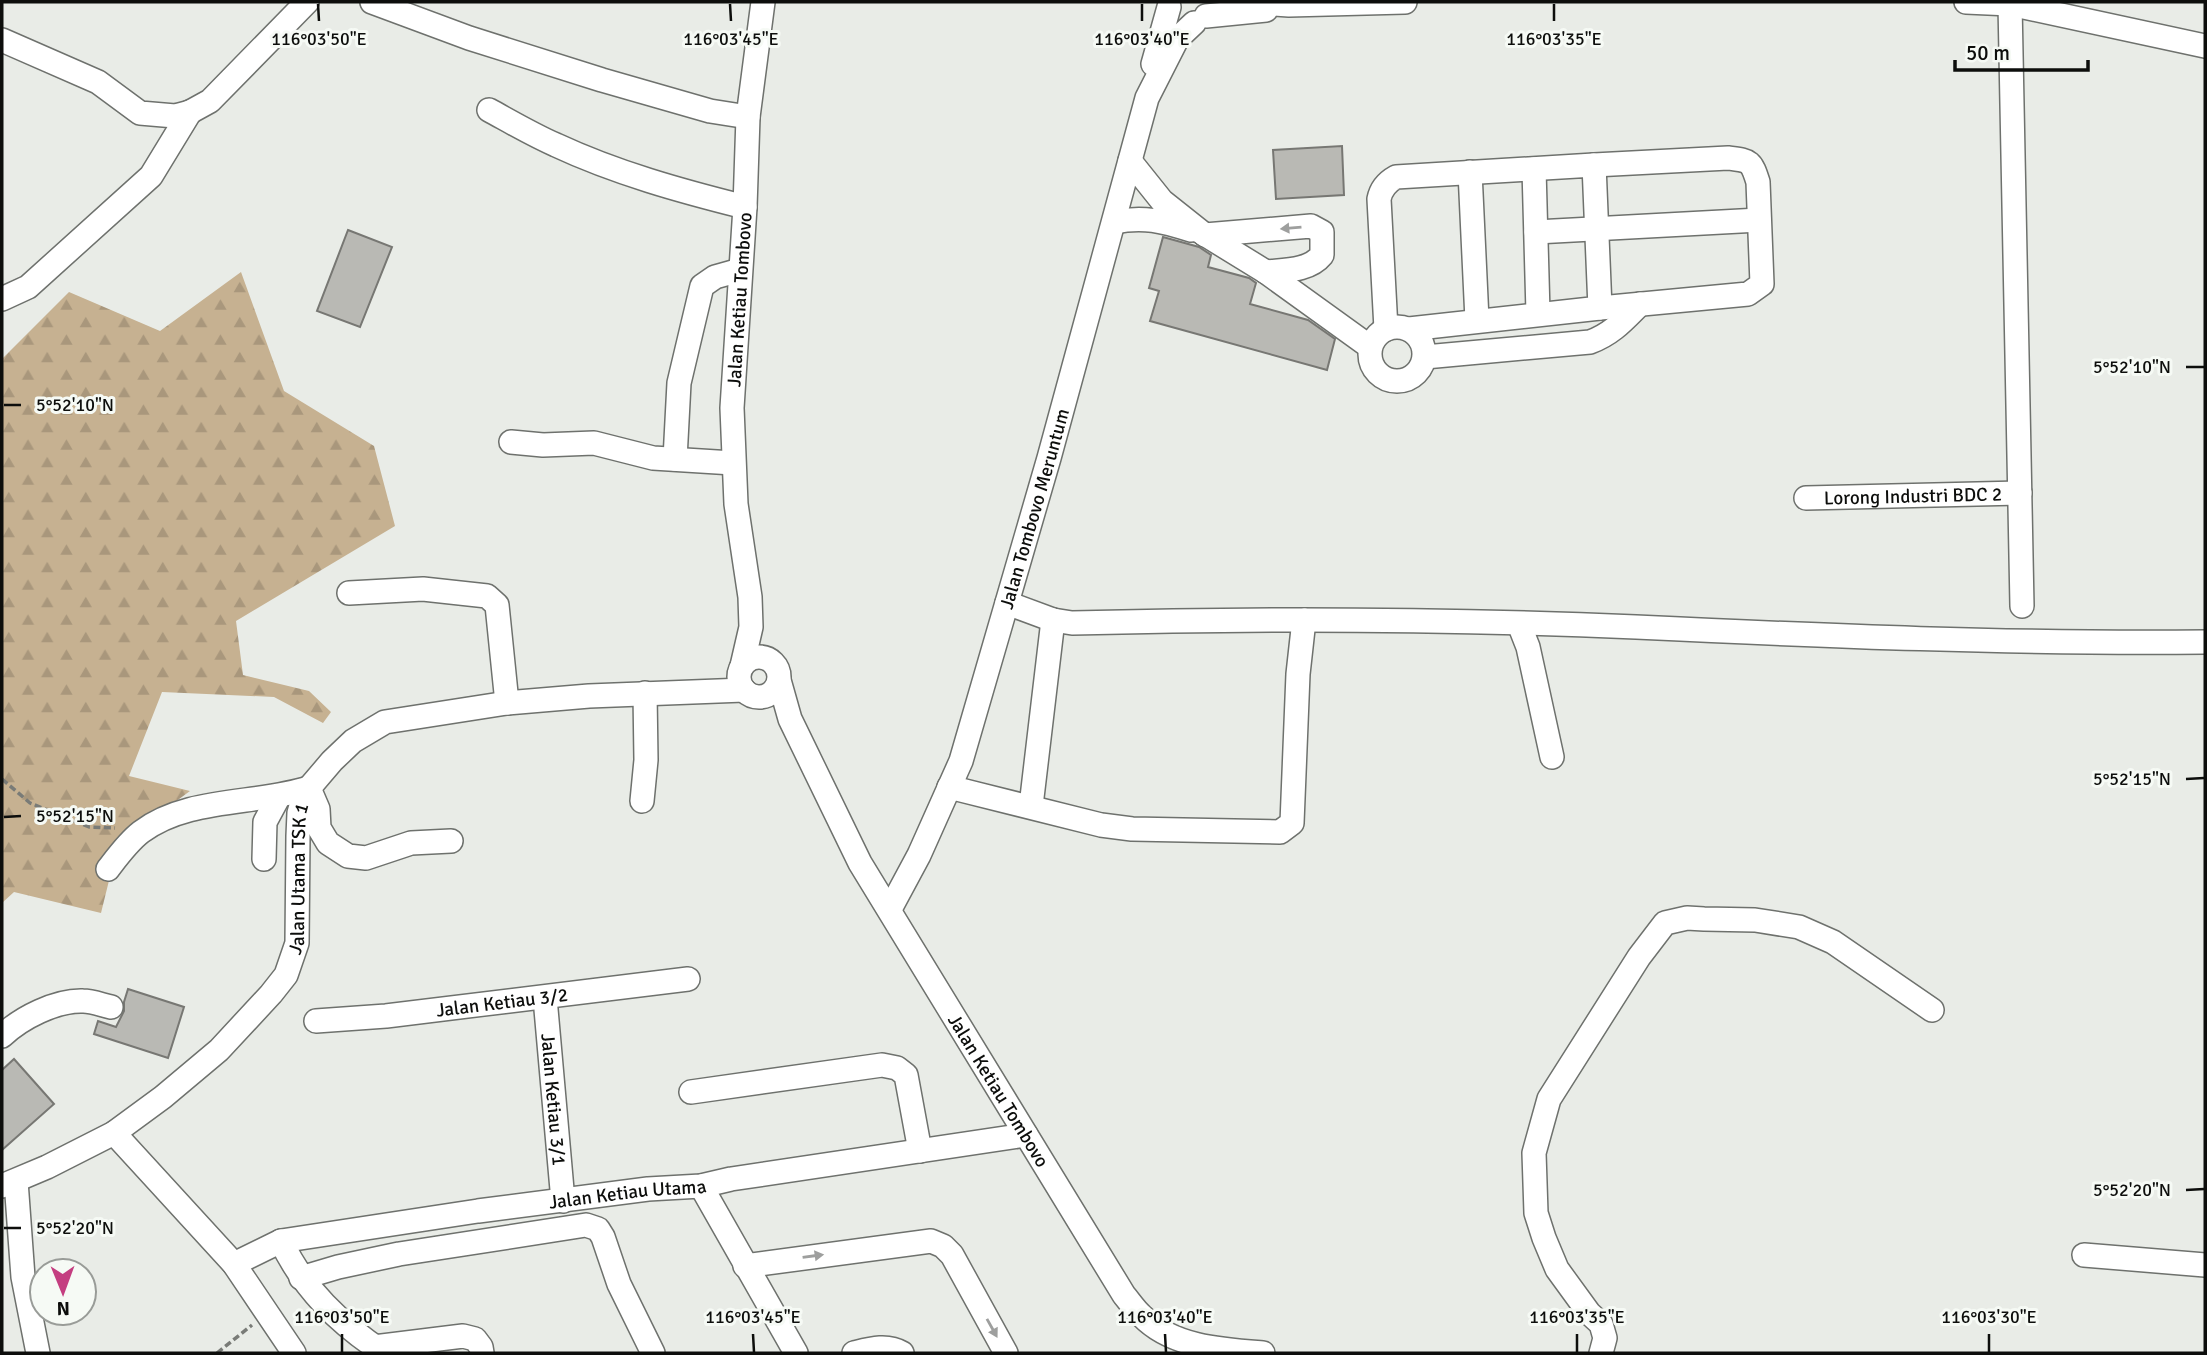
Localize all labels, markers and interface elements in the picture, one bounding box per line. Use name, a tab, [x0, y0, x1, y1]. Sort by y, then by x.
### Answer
text: 116°03'50"E	[271, 28, 367, 50]
text: 116°03'45"E	[683, 28, 779, 50]
text: 116°03'40"E	[1094, 28, 1190, 50]
text: 116°03'35"E	[1506, 28, 1602, 50]
scale bar	[1955, 28, 2088, 72]
text: 50 m	[1966, 40, 2010, 66]
street label: Jalan Ketiau Tombovo	[722, 211, 758, 388]
one-way arrow	[1279, 223, 1301, 234]
text: 5°52'10"N	[2093, 356, 2171, 378]
text: 5°52'10"N	[36, 394, 114, 416]
street label: Jalan Tombovo Meruntum	[995, 406, 1075, 612]
street label: Lorong Industri BDC 2	[1824, 482, 2002, 511]
text: 5°52'15"N	[2093, 768, 2171, 790]
street label: Jalan Utama TSK 1	[283, 800, 314, 958]
text: 5°52'15"N	[36, 805, 114, 827]
street label: Jalan Ketiau 3/2	[435, 983, 569, 1023]
street label: Jalan Ketiau Tombovo	[942, 1010, 1054, 1172]
street label: Jalan Ketiau 3/1	[535, 1032, 571, 1167]
street label: Jalan Ketiau Utama	[547, 1174, 709, 1215]
text: 5°52'20"N	[2093, 1179, 2171, 1201]
text: 5°52'20"N	[36, 1217, 114, 1239]
one-way arrow	[802, 1250, 824, 1261]
north arrow	[28, 1257, 98, 1327]
text: N	[56, 1296, 70, 1320]
text: 116°03'50"E	[294, 1306, 390, 1328]
text: 116°03'45"E	[705, 1306, 801, 1328]
text: 116°03'40"E	[1117, 1306, 1213, 1328]
text: 116°03'35"E	[1529, 1306, 1625, 1328]
text: 116°03'30"E	[1941, 1306, 2037, 1328]
one-way arrow	[986, 1318, 998, 1337]

